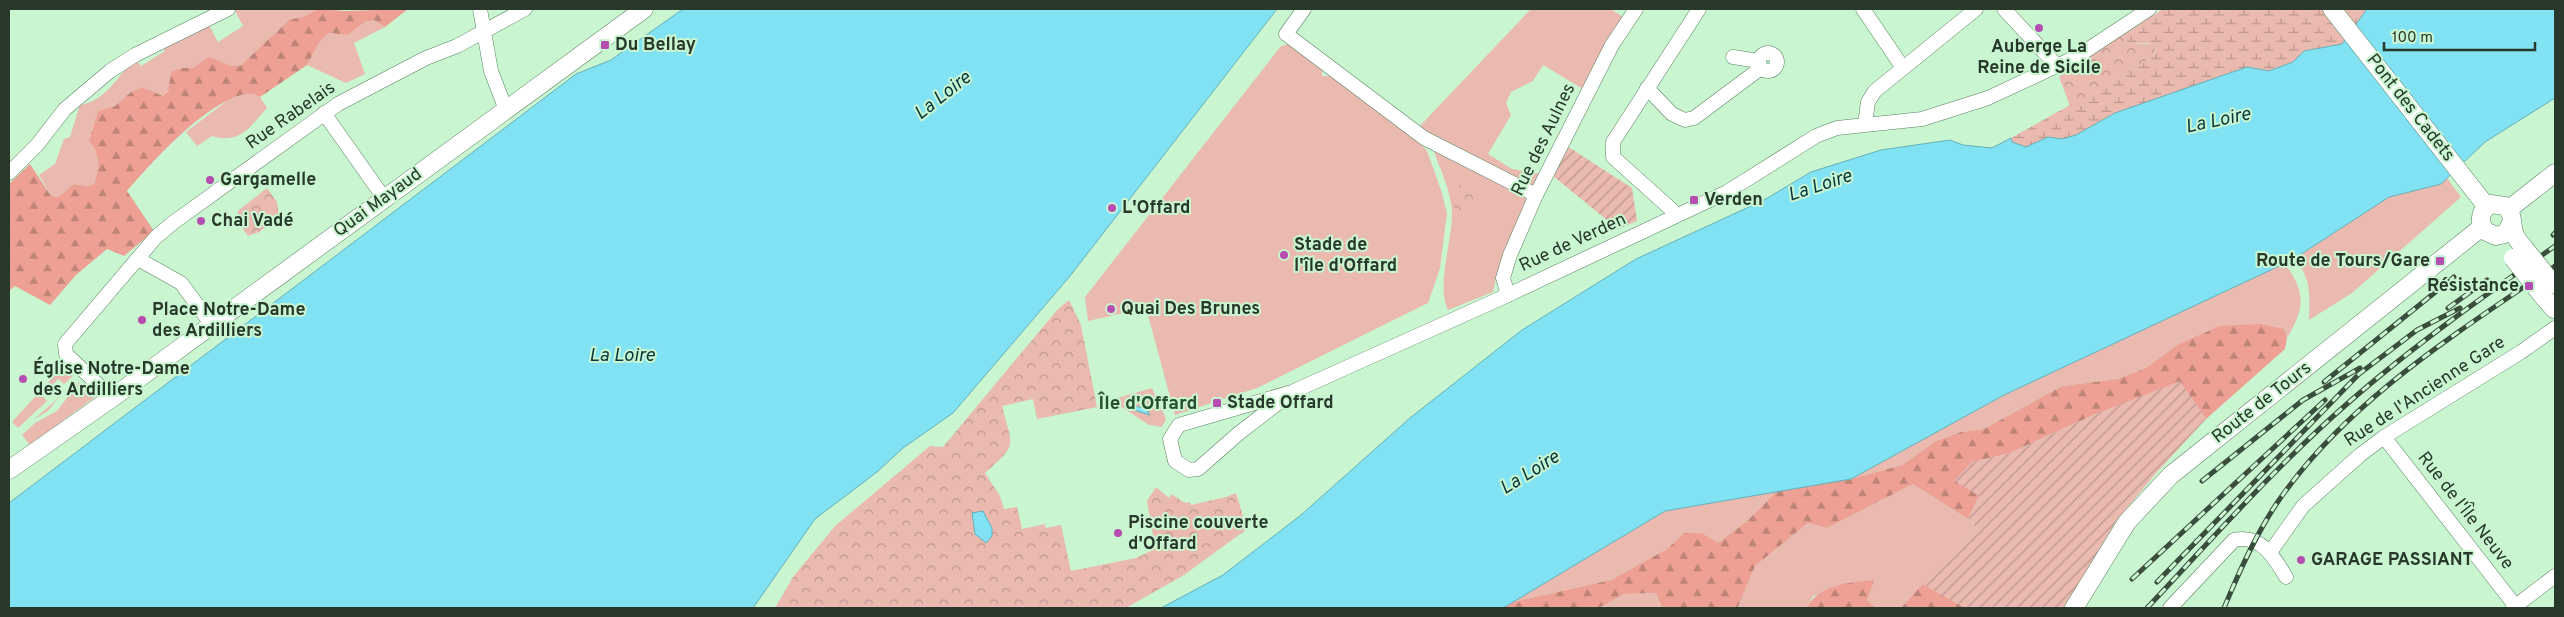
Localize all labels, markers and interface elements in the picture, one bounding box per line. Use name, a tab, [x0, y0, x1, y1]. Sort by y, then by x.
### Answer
scale bar	[2384, 20, 2535, 52]
marker: Auberge La Reine de Sicile	[2033, 22, 2045, 34]
text: 100 m	[2392, 29, 2433, 48]
place label: Du Bellay	[615, 34, 696, 57]
place label: Auberge La Reine de Sicile	[1977, 36, 2101, 80]
marker: Du Bellay	[599, 39, 611, 51]
street label: Pont des Cadets	[2361, 49, 2459, 167]
water label: La Loire	[910, 66, 976, 126]
street label: Rue Rabelais	[242, 77, 340, 155]
street label: Rue des Aulnes	[1507, 80, 1581, 200]
water label: La Loire	[2183, 102, 2253, 140]
street label: Quai Mayaud	[329, 163, 427, 243]
water label: La Loire	[1785, 164, 1855, 208]
place label: Gargamelle	[220, 169, 316, 192]
marker: Gargamelle	[204, 174, 216, 186]
place label: Verden	[1704, 189, 1763, 212]
marker: Verden	[1688, 194, 1700, 206]
place label: L'Offard	[1122, 197, 1190, 220]
marker: L'Offard	[1106, 202, 1118, 214]
street label: Rue de Verden	[1516, 208, 1630, 278]
place label: Chai Vadé	[211, 210, 294, 233]
marker: Chai Vadé	[195, 215, 207, 227]
place label: Stade de l'île d'Offard	[1294, 234, 1397, 278]
marker: Stade de l'île d'Offard	[1278, 249, 1290, 261]
place label: Route de Tours/Gare	[2256, 250, 2430, 273]
marker: Route de Tours/Gare	[2434, 255, 2446, 267]
place label: Résistance	[2427, 275, 2519, 298]
marker: Résistance	[2523, 280, 2535, 292]
place label: Quai Des Brunes	[1121, 298, 1260, 321]
place label: Place Notre-Dame des Ardilliers	[152, 299, 305, 343]
marker: Quai Des Brunes	[1105, 303, 1117, 315]
marker: Place Notre-Dame des Ardilliers	[136, 314, 148, 326]
street label: Rue de l'Ancienne Gare	[2340, 331, 2510, 453]
water label: La Loire	[589, 344, 655, 368]
place label: Église Notre-Dame des Ardilliers	[33, 356, 190, 402]
street label: Route de Tours	[2208, 357, 2316, 449]
marker: Église Notre-Dame des Ardilliers	[17, 373, 29, 385]
district label: Île d'Offard	[1098, 391, 1197, 416]
place label: Stade Offard	[1227, 392, 1334, 415]
marker: Stade Offard	[1211, 397, 1223, 409]
water label: La Loire	[1496, 445, 1564, 501]
street label: Rue de l'Île Neuve	[2412, 446, 2520, 575]
place label: Piscine couverte d'Offard	[1128, 512, 1268, 556]
marker: Piscine couverte d'Offard	[1112, 527, 1124, 539]
place label: GARAGE PASSIANT	[2311, 549, 2474, 572]
marker: GARAGE PASSIANT	[2295, 554, 2307, 566]

